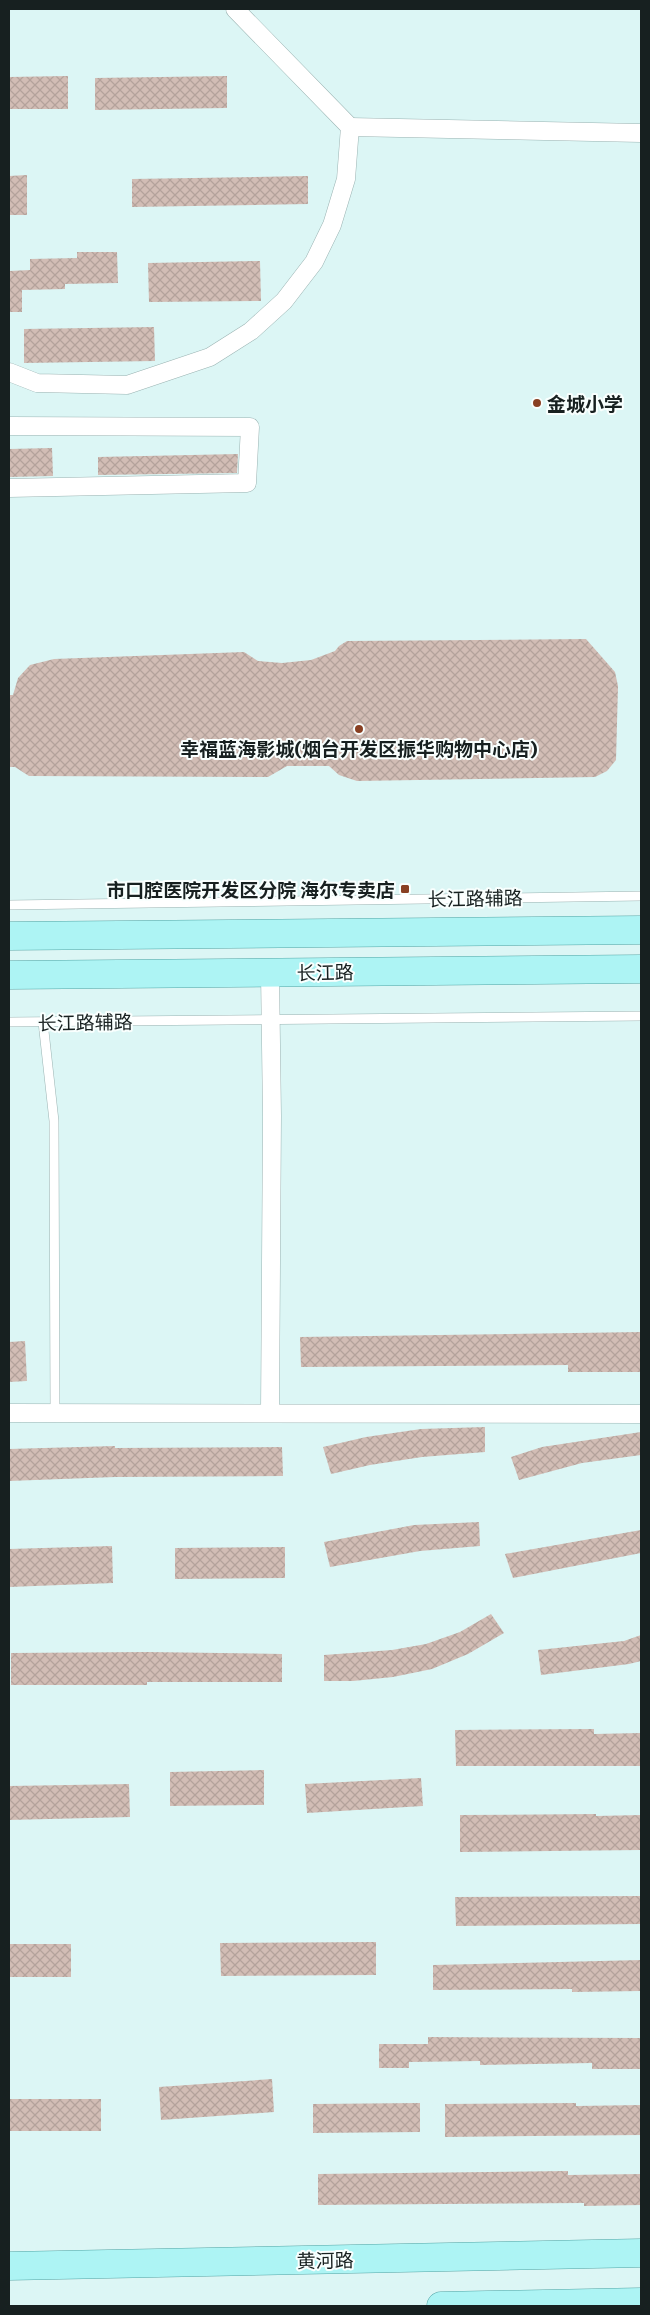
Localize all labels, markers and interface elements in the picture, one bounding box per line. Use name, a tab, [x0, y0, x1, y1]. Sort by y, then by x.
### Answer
place label: 金城小学	[547, 392, 623, 415]
marker: 金城小学	[531, 397, 543, 409]
marker: 幸福蓝海影城(烟台开发区振华购物中心店)	[353, 723, 365, 735]
place label: 幸福蓝海影城(烟台开发区振华购物中心店)	[180, 737, 538, 760]
place label: 市口腔医院开发区分院 海尔专卖店	[106, 878, 395, 901]
marker: 市口腔医院开发区分院 海尔专卖店	[399, 883, 411, 895]
street label: 长江路辅路	[427, 886, 523, 910]
street label: 长江路	[296, 960, 354, 984]
street label: 长江路辅路	[37, 1010, 133, 1034]
street label: 黄河路	[296, 2248, 354, 2272]

